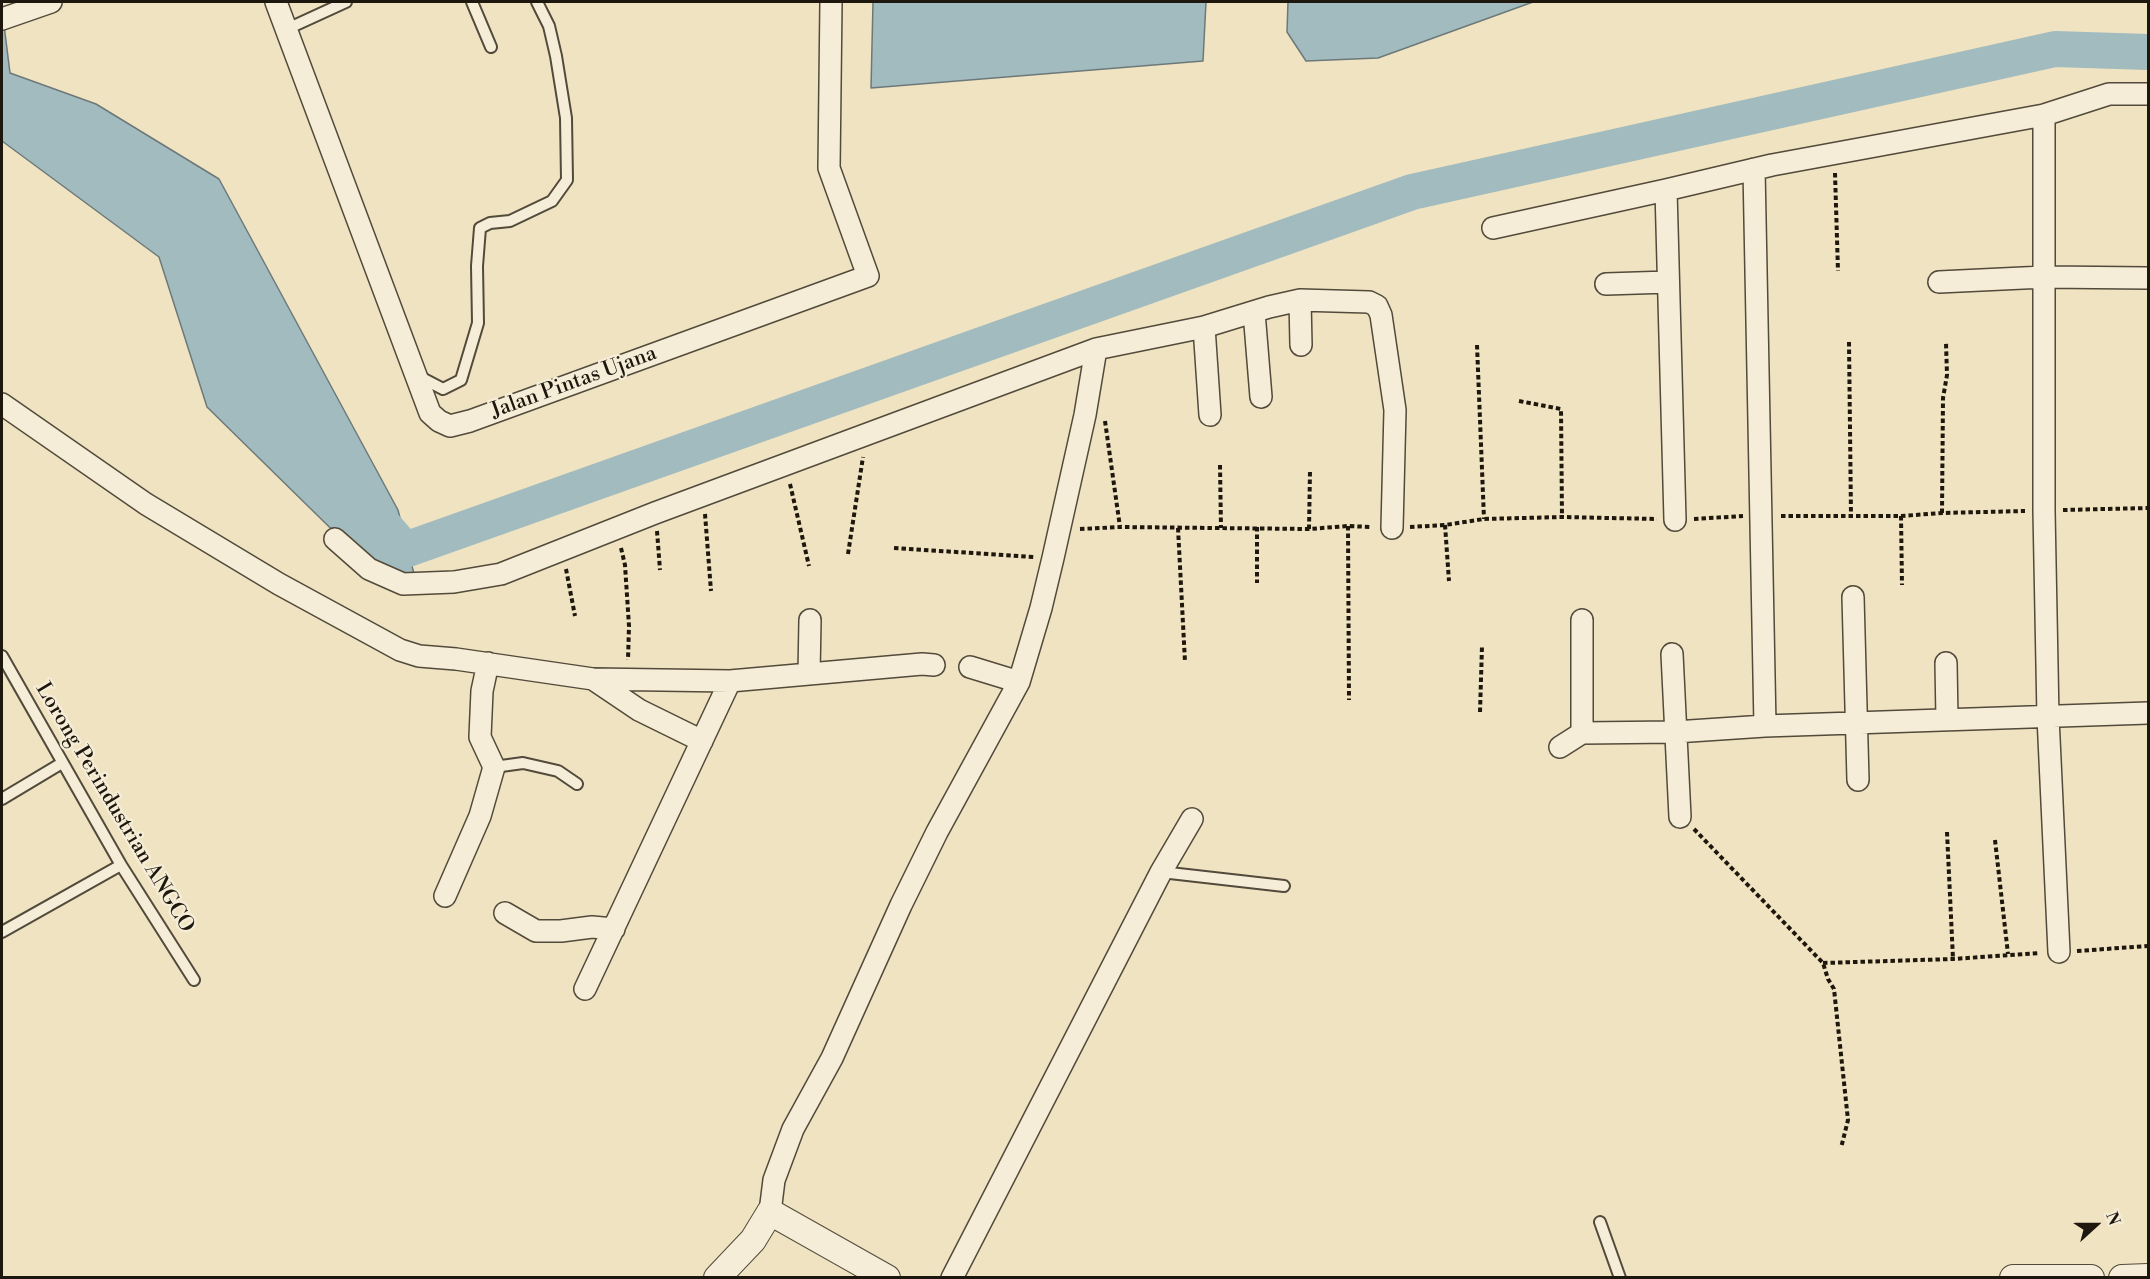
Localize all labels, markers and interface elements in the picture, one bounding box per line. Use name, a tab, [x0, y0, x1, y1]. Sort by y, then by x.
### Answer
street label: Jalan Pintas Ujana	[488, 341, 660, 425]
street label: Lorong Perindustrian ANGCO	[29, 678, 199, 938]
north arrow	[2066, 1195, 2126, 1255]
text: N	[2101, 1209, 2124, 1228]

